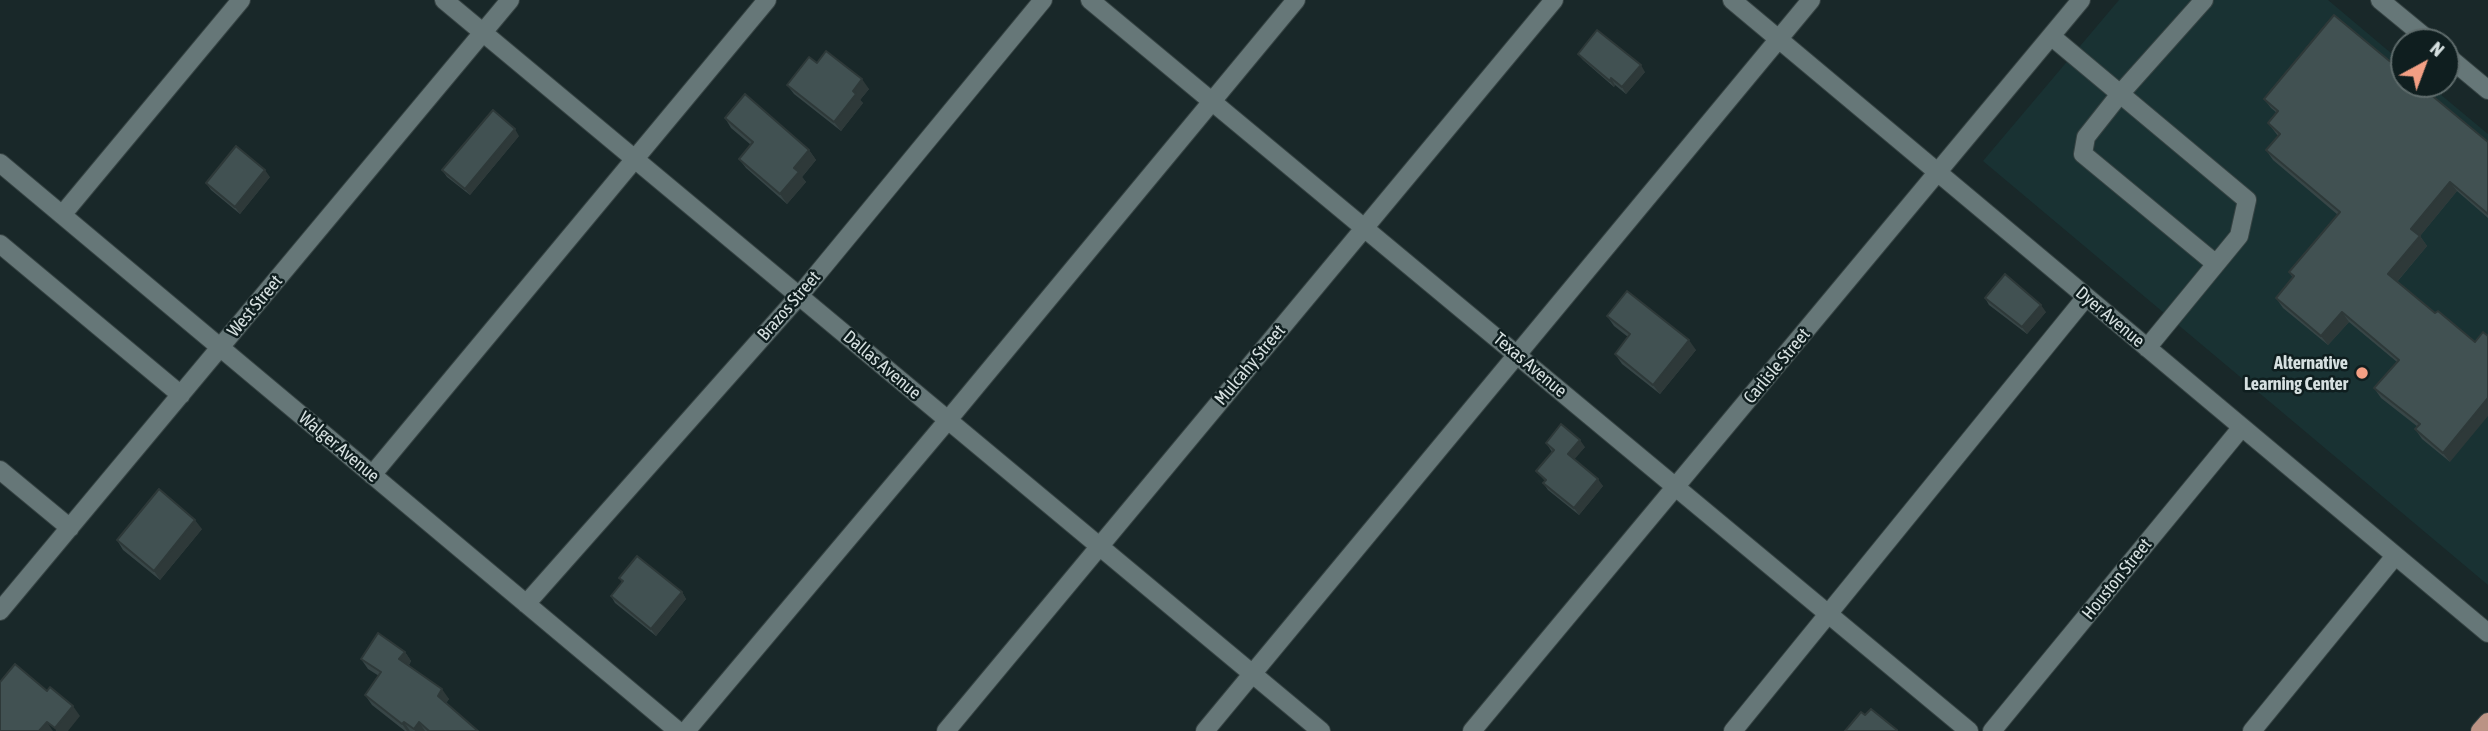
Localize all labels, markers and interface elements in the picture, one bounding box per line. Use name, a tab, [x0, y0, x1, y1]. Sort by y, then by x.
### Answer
north arrow	[2390, 28, 2460, 98]
text: N	[2426, 37, 2449, 61]
street label: Brazos Street	[753, 267, 825, 345]
street label: West Street	[223, 271, 287, 341]
street label: Dyer Avenue	[2071, 282, 2149, 352]
street label: Mulcahy Street	[1210, 320, 1290, 410]
street label: Carlisle Street	[1739, 324, 1815, 408]
street label: Dallas Avenue	[839, 326, 925, 404]
street label: Texas Avenue	[1489, 328, 1571, 402]
place label: Alternative Learning Center	[2244, 352, 2348, 394]
marker: Alternative Learning Center	[2354, 365, 2370, 381]
street label: Walger Avenue	[294, 407, 384, 487]
street label: Houston Street	[2078, 534, 2156, 624]

